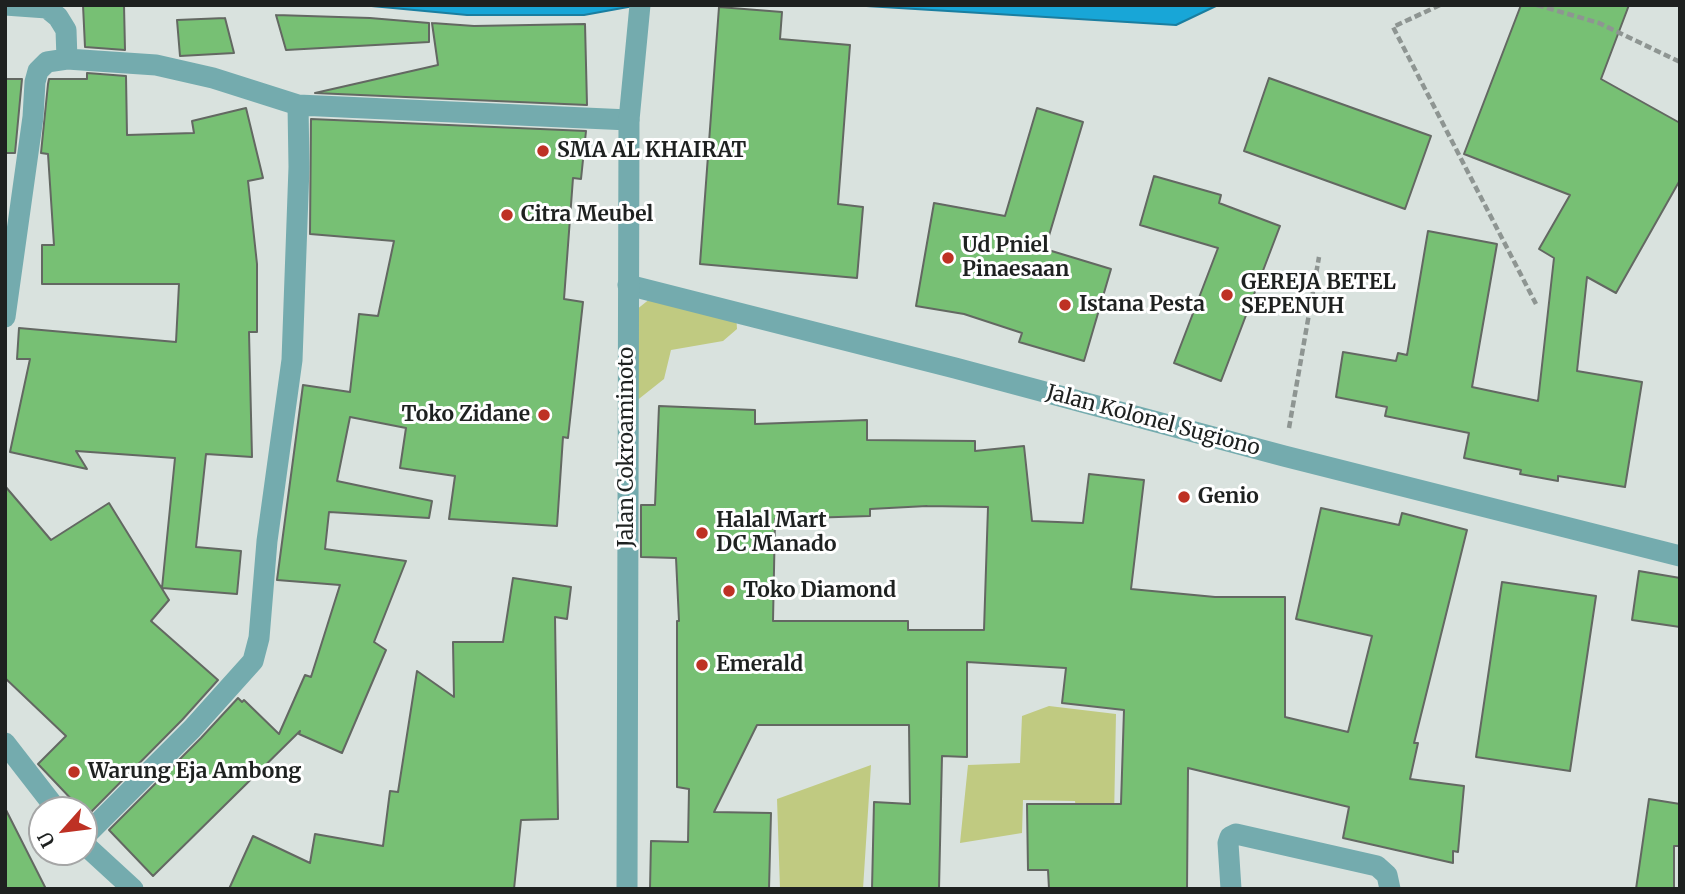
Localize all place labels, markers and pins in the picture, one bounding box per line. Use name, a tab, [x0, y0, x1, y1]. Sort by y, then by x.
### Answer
place label: SMA AL KHAIRAT	[557, 138, 746, 164]
marker: SMA AL KHAIRAT	[535, 143, 551, 159]
place label: Citra Meubel	[521, 202, 653, 228]
marker: Citra Meubel	[499, 207, 515, 223]
place label: Ud Pniel Pinaesaan	[962, 233, 1069, 283]
marker: Ud Pniel Pinaesaan	[940, 250, 956, 266]
place label: GEREJA BETEL SEPENUH	[1241, 270, 1396, 320]
marker: GEREJA BETEL SEPENUH	[1219, 287, 1235, 303]
place label: Istana Pesta	[1079, 292, 1205, 318]
marker: Istana Pesta	[1057, 297, 1073, 313]
place label: Toko Zidane	[401, 402, 530, 428]
marker: Toko Zidane	[536, 407, 552, 423]
place label: Genio	[1198, 484, 1259, 510]
marker: Genio	[1176, 489, 1192, 505]
place label: Halal Mart DC Manado	[716, 508, 836, 558]
marker: Halal Mart DC Manado	[694, 525, 710, 541]
place label: Toko Diamond	[743, 578, 896, 604]
marker: Toko Diamond	[721, 583, 737, 599]
place label: Emerald	[716, 652, 803, 678]
marker: Emerald	[694, 657, 710, 673]
place label: Warung Eja Ambong	[88, 759, 301, 785]
marker: Warung Eja Ambong	[66, 764, 82, 780]

